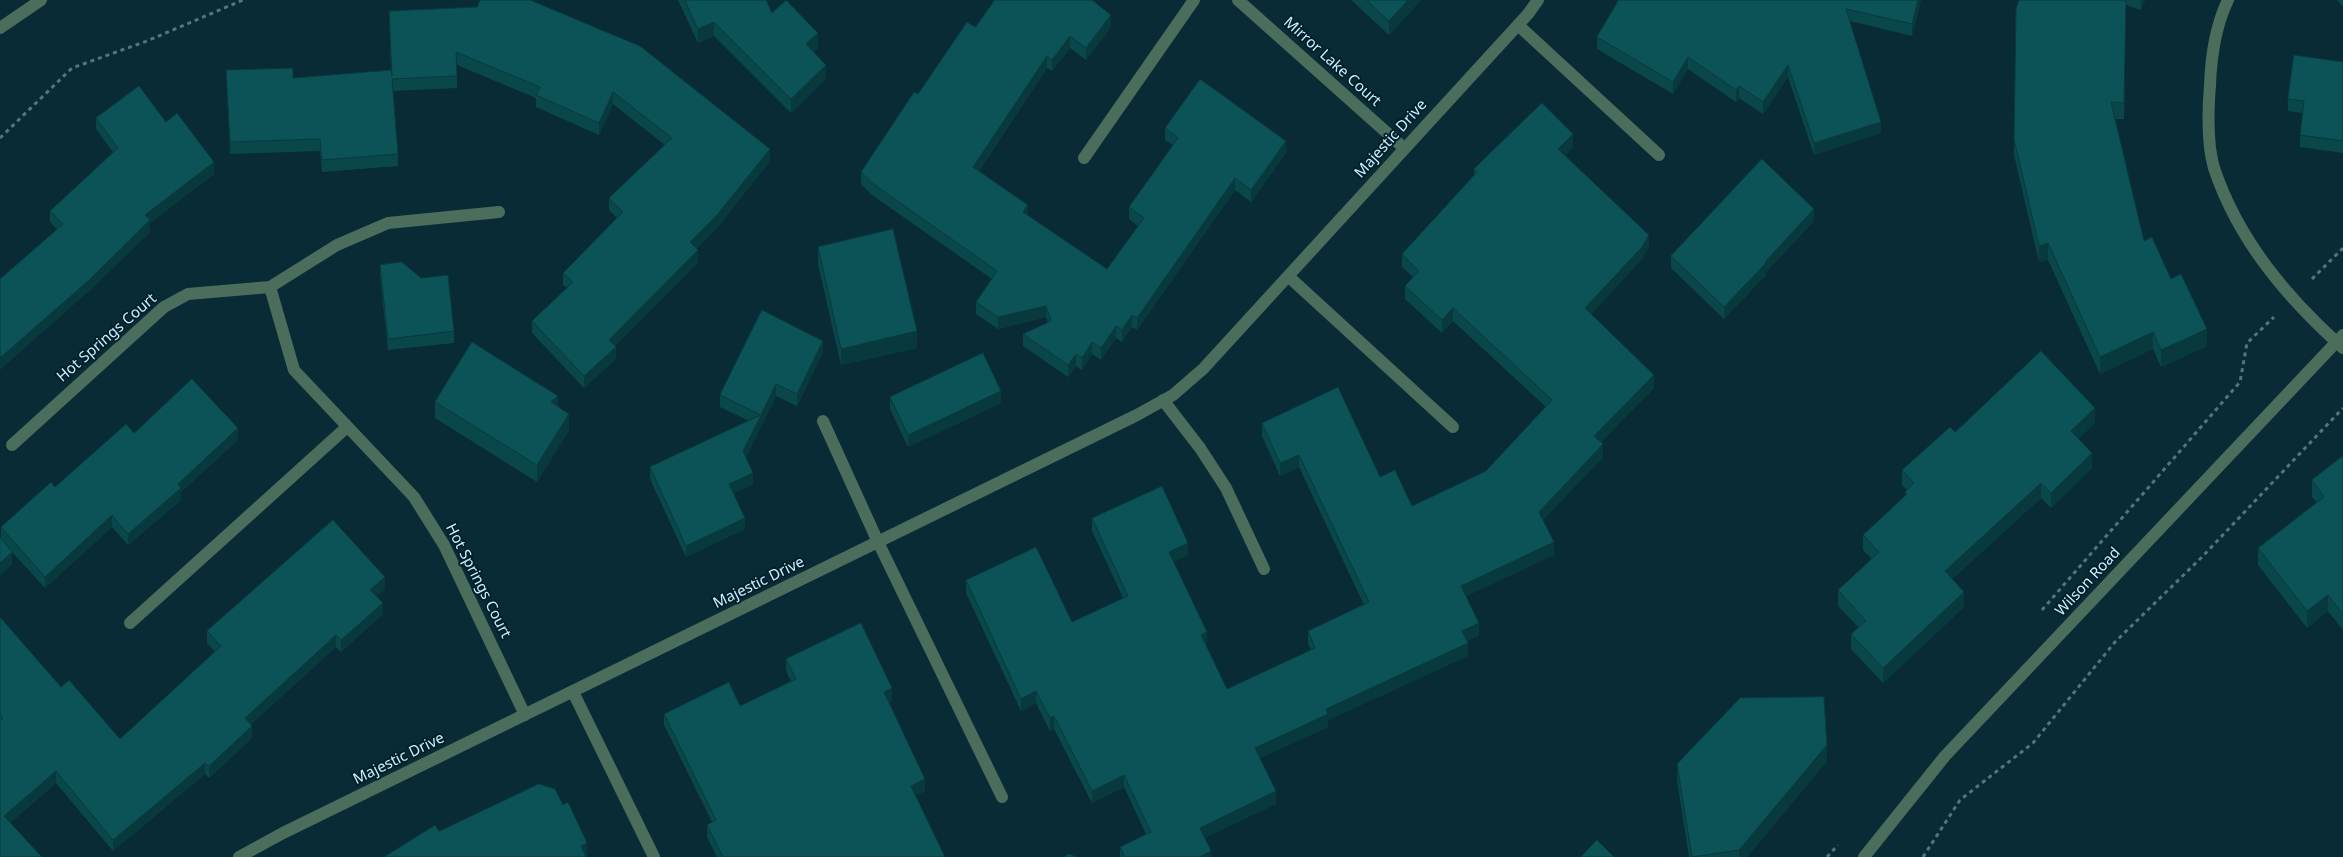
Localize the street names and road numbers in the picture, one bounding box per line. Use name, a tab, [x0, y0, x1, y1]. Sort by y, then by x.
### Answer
street label: Mirror Lake Court	[1280, 14, 1384, 110]
street label: Majestic Drive	[1351, 96, 1431, 182]
street label: Hot Springs Court	[54, 290, 160, 386]
street label: Hot Springs Court	[441, 521, 515, 641]
street label: Wilson Road	[2052, 544, 2124, 620]
street label: Majestic Drive	[711, 553, 807, 613]
street label: Majestic Drive	[351, 729, 447, 789]

